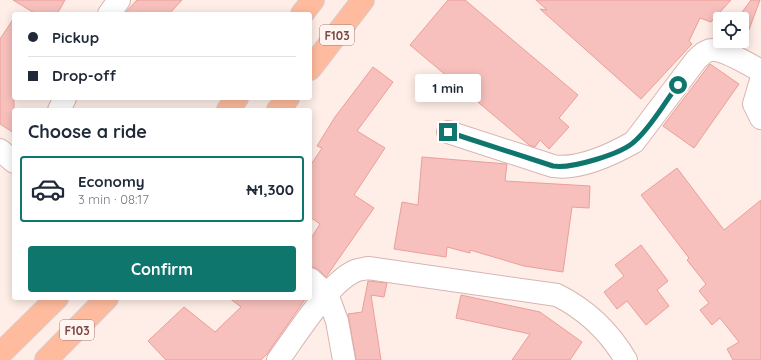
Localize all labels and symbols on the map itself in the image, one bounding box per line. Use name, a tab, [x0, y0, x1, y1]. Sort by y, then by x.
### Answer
road number: F103	[320, 25, 354, 45]
callout: 1 min	[415, 74, 481, 102]
route start	[669, 76, 687, 94]
route end	[439, 123, 457, 141]
road number: F103	[60, 320, 94, 340]

